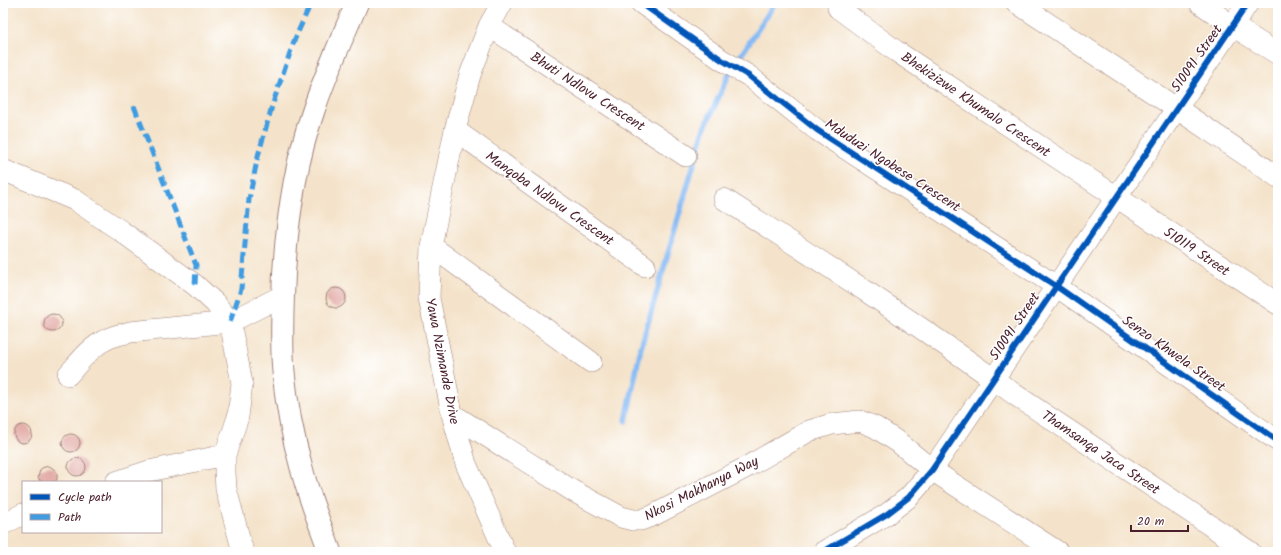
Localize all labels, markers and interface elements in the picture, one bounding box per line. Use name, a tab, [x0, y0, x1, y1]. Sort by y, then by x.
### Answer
street label: 510091 Street	[1165, 20, 1229, 97]
street label: Bhuti Ndlovu Crescent	[526, 46, 650, 138]
street label: Bhekizizwe Khumalo Crescent	[896, 47, 1055, 163]
street label: Mduduzi Ngobese Crescent	[820, 114, 965, 218]
street label: Manqoba Ndlovu Crescent	[481, 146, 619, 252]
street label: 510119 Street	[1159, 222, 1234, 282]
street label: 510091 Street	[984, 287, 1046, 365]
street label: Yawa Nzimande Drive	[419, 296, 465, 427]
street label: Senzo Khwela Street	[1117, 310, 1230, 398]
street label: Thamsanqa Jaca Street	[1037, 405, 1165, 501]
street label: Nkosi Makhanya Way	[640, 450, 763, 527]
legend	[22, 481, 162, 533]
text: Cycle path	[58, 488, 112, 507]
scale bar	[1131, 507, 1188, 533]
text: Path	[58, 508, 81, 527]
text: 20 m	[1137, 512, 1165, 531]

